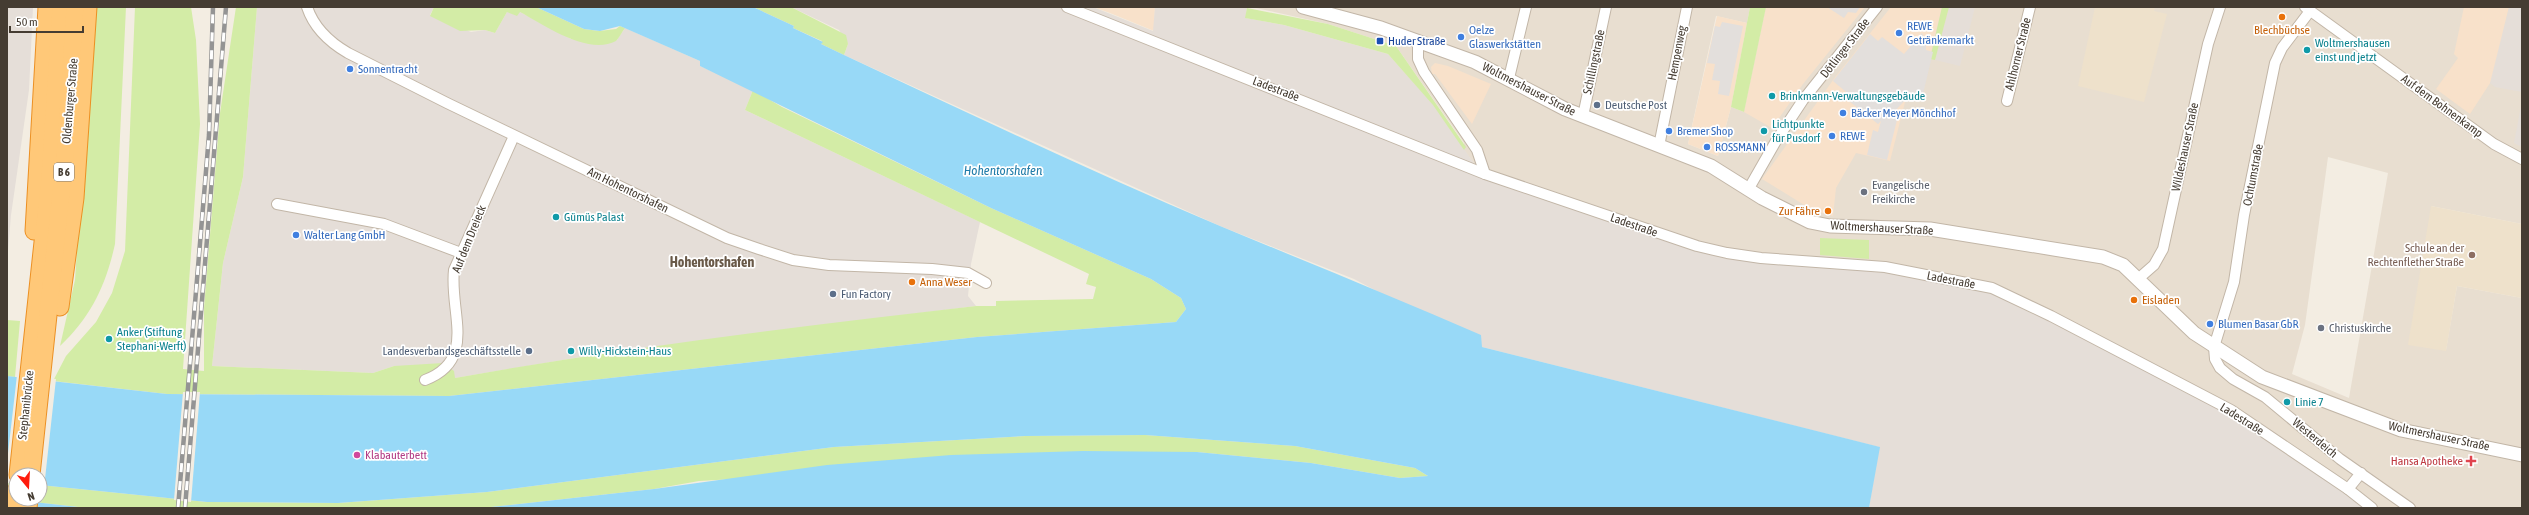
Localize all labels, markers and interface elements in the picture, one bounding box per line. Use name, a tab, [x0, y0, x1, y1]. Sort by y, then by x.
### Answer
scale bar	[10, 8, 83, 34]
marker: Blechbüchse	[2277, 12, 2287, 22]
text: 50 m	[16, 15, 38, 29]
street label: Dötlinger Straße	[1817, 15, 1873, 81]
street label: Ahlhorner Straße	[2002, 16, 2034, 92]
place label: REWE Getränkemarkt	[1907, 19, 1974, 47]
place label: Oelze Glaswerkstätten	[1469, 23, 1541, 51]
place label: Blechbüchse	[2254, 23, 2310, 37]
street label: Hempenweg	[1665, 24, 1689, 82]
street label: Schillingstraße	[1580, 28, 1608, 96]
marker: REWE Getränkemarkt	[1894, 28, 1904, 38]
marker: Oelze Glaswerkstätten	[1456, 32, 1466, 42]
place label: Huder Straße	[1388, 34, 1446, 48]
marker: Huder Straße	[1375, 36, 1385, 46]
place label: Woltmershausen einst und jetzt	[2315, 36, 2390, 64]
marker: Woltmershausen einst und jetzt	[2302, 45, 2312, 55]
street label: Oldenburger Straße	[59, 58, 81, 144]
street label: Woltmershauser Straße	[1480, 59, 1578, 119]
place label: Sonnentracht	[358, 62, 418, 76]
marker: Sonnentracht	[345, 64, 355, 74]
street label: Auf dem Bohnenkamp	[2398, 72, 2486, 140]
street label: Ladestraße	[1251, 74, 1301, 104]
place label: Brinkmann-Verwaltungsgebäude	[1780, 89, 1925, 103]
marker: Brinkmann-Verwaltungsgebäude	[1767, 91, 1777, 101]
place label: Deutsche Post	[1605, 98, 1668, 112]
marker: Deutsche Post	[1592, 100, 1602, 110]
street label: Wildeshauser Straße	[2169, 101, 2201, 193]
place label: Bäcker Meyer Mönchhof	[1851, 106, 1956, 120]
marker: Bäcker Meyer Mönchhof	[1838, 108, 1848, 118]
place label: Lichtpunkte für Pusdorf	[1772, 117, 1825, 145]
place label: Bremer Shop	[1677, 124, 1733, 138]
marker: Bremer Shop	[1664, 126, 1674, 136]
marker: Lichtpunkte für Pusdorf	[1759, 126, 1769, 136]
place label: REWE	[1840, 129, 1865, 143]
marker: REWE	[1827, 131, 1837, 141]
place label: ROSSMANN	[1715, 140, 1766, 154]
marker: ROSSMANN	[1702, 142, 1712, 152]
street label: Ochtumstraße	[2240, 143, 2266, 207]
road number: B 6	[54, 163, 74, 181]
water label: Hohentorshafen	[964, 163, 1043, 178]
street label: Am Hohentorshafen	[585, 164, 671, 216]
place label: Evangelische Freikirche	[1872, 178, 1930, 206]
marker: Evangelische Freikirche	[1859, 187, 1869, 197]
street label: Auf dem Dreieck	[449, 203, 489, 275]
place label: Zur Fähre	[1779, 204, 1820, 218]
marker: Zur Fähre	[1823, 206, 1833, 216]
place label: Gümüs Palast	[564, 210, 625, 224]
street label: Ladestraße	[1609, 210, 1659, 240]
marker: Gümüs Palast	[551, 212, 561, 222]
street label: Woltmershauser Straße	[1830, 218, 1934, 238]
place label: Walter Lang GmbH	[304, 228, 386, 242]
marker: Walter Lang GmbH	[291, 230, 301, 240]
place label: Schule an der Rechtenflether Straße	[2368, 241, 2464, 269]
marker: Schule an der Rechtenflether Straße	[2467, 250, 2477, 260]
district label: Hohentorshafen	[670, 254, 754, 270]
street label: Ladestraße	[1926, 268, 1976, 292]
place label: Anna Weser	[920, 275, 972, 289]
marker: Anna Weser	[907, 277, 917, 287]
place label: Fun Factory	[841, 287, 891, 301]
marker: Fun Factory	[828, 289, 838, 299]
place label: Eisladen	[2142, 293, 2180, 307]
marker: Eisladen	[2129, 295, 2139, 305]
place label: Blumen Basar GbR	[2218, 317, 2299, 331]
marker: Blumen Basar GbR	[2205, 319, 2215, 329]
place label: Christuskirche	[2329, 321, 2391, 335]
marker: Christuskirche	[2316, 323, 2326, 333]
place label: Anker (Stiftung Stephani-Werft)	[117, 325, 186, 353]
marker: Anker (Stiftung Stephani-Werft)	[104, 334, 114, 344]
place label: Landesverbandsgeschäftsstelle	[383, 344, 521, 358]
place label: Willy-Hickstein-Haus	[579, 344, 671, 358]
marker: Landesverbandsgeschäftsstelle	[524, 346, 534, 356]
marker: Willy-Hickstein-Haus	[566, 346, 576, 356]
street label: Stephanibrücke	[15, 370, 37, 440]
place label: Linie 7	[2295, 395, 2324, 409]
marker: Linie 7	[2282, 397, 2292, 407]
street label: Ladestraße	[2218, 400, 2266, 438]
street label: Westerdeich	[2290, 415, 2340, 461]
street label: Woltmershauser Straße	[2387, 418, 2491, 454]
place label: Klabauterbett	[365, 448, 428, 462]
marker: Klabauterbett	[352, 450, 362, 460]
place label: Hansa Apotheke	[2391, 454, 2463, 468]
marker: Hansa Apotheke	[2466, 456, 2476, 466]
north arrow	[8, 467, 48, 507]
text: N	[26, 490, 36, 503]

